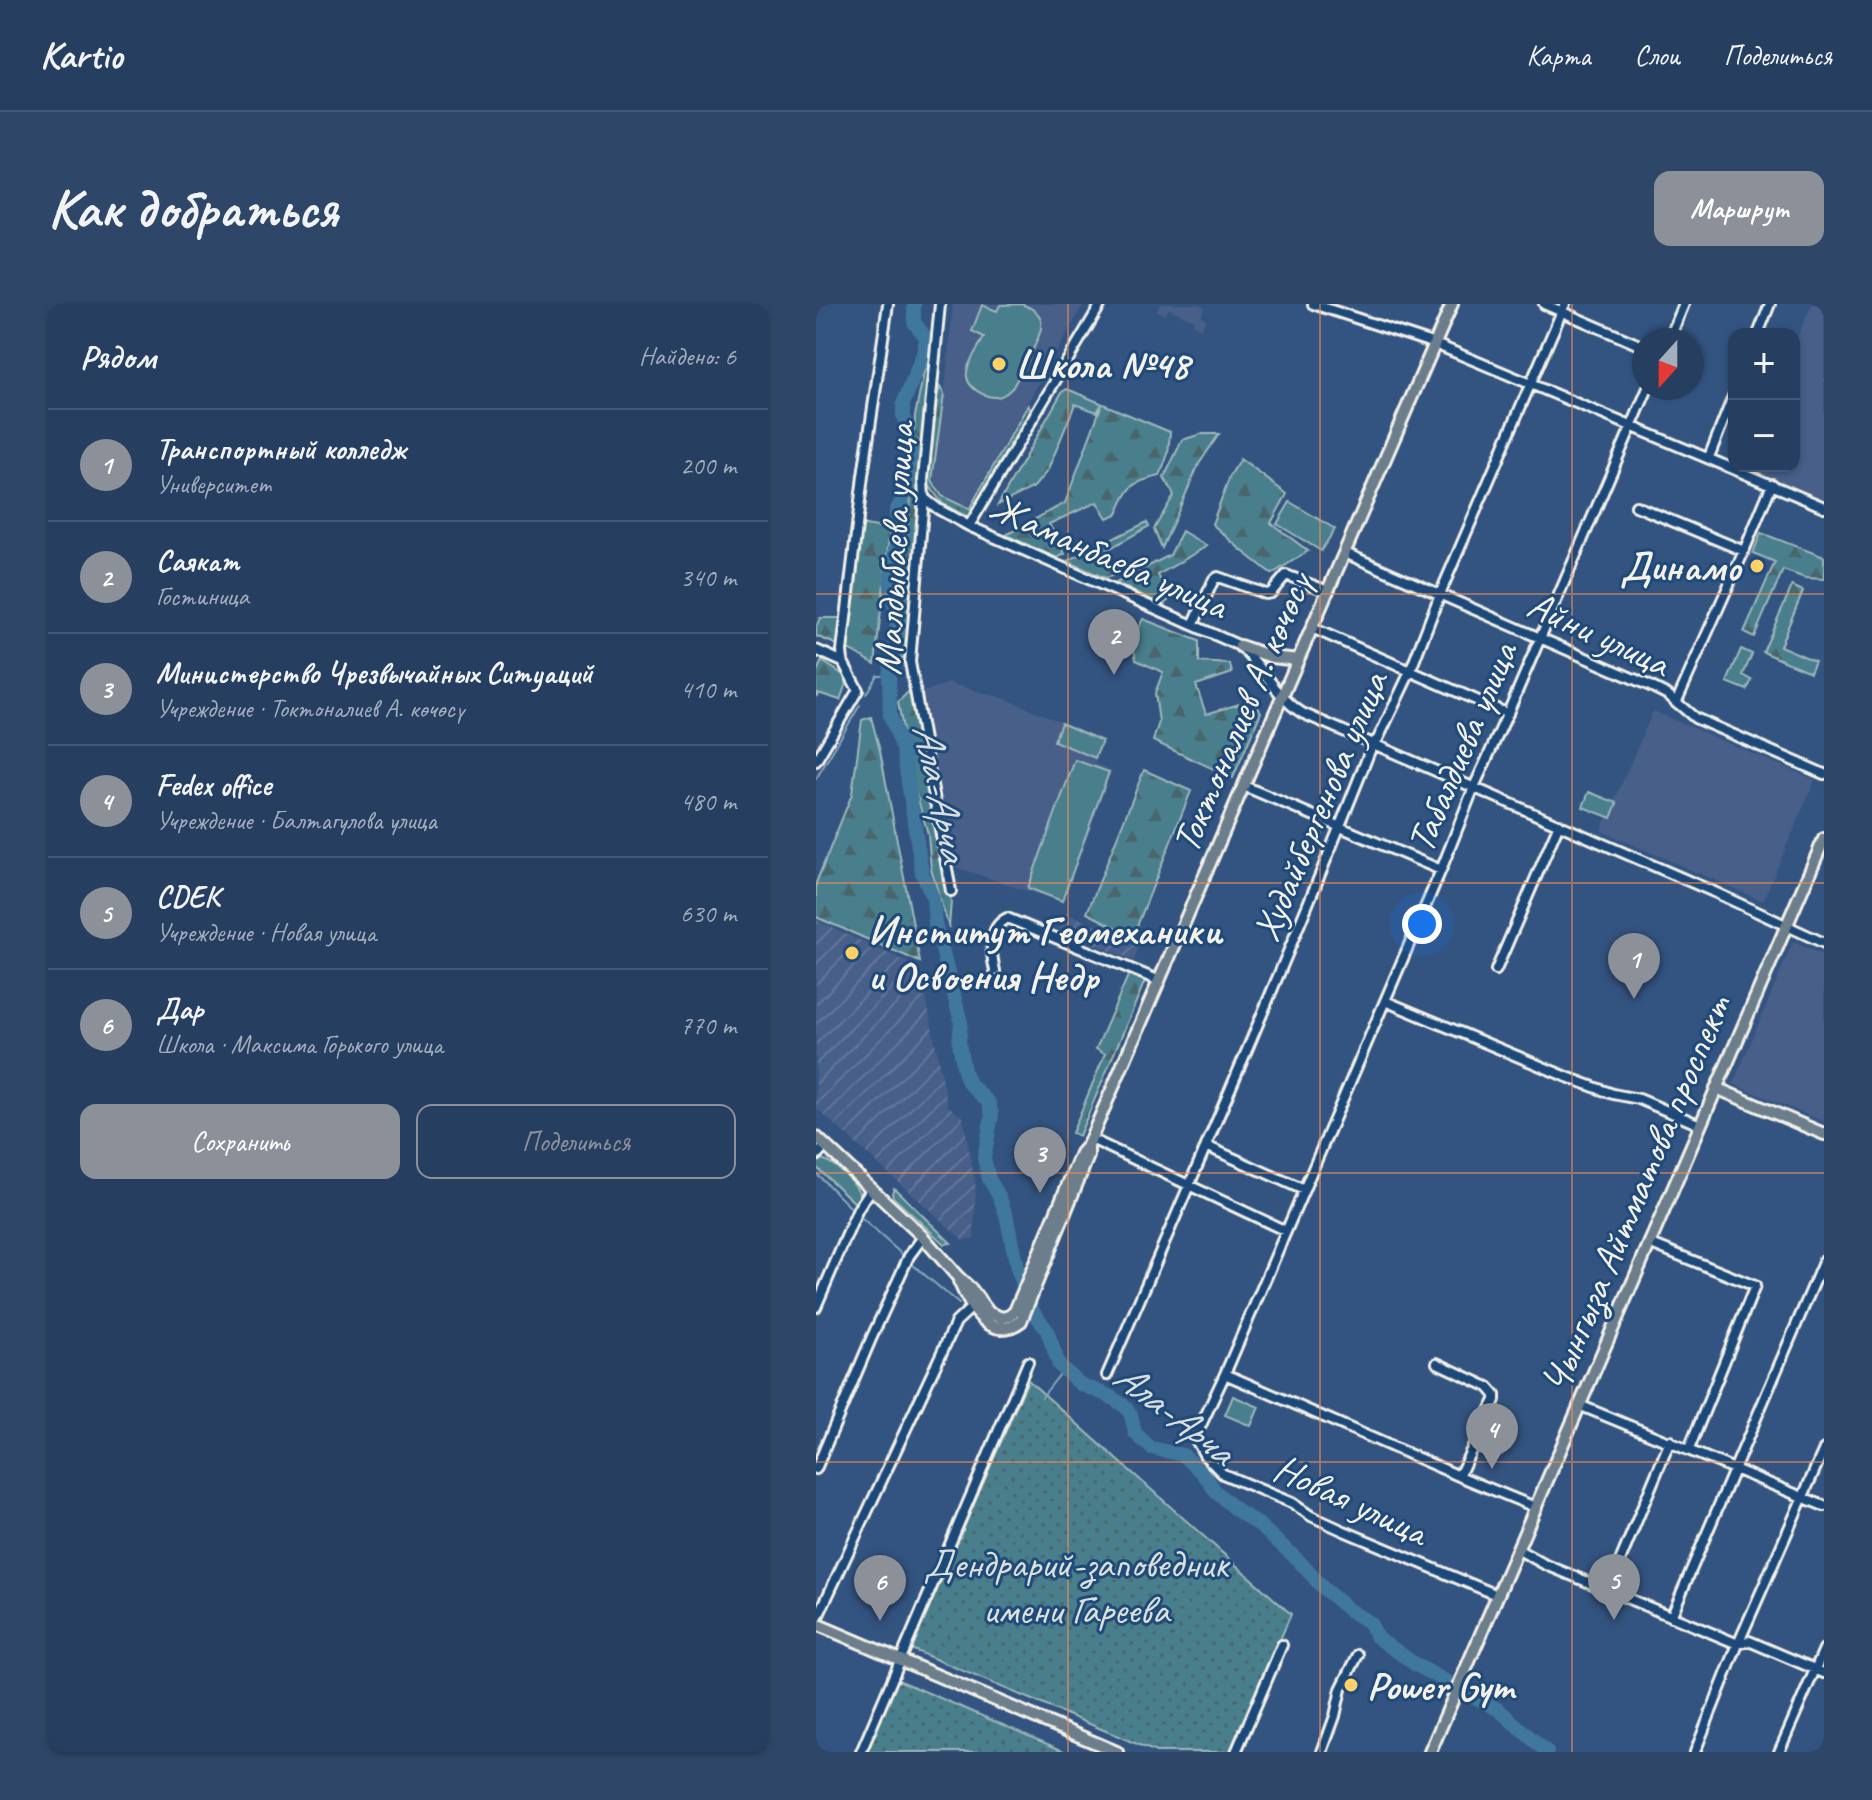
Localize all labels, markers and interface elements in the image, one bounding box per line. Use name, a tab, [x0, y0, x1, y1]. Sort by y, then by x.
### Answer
text: Kartio	[40, 32, 122, 79]
text: Карта	[1527, 38, 1591, 73]
text: Слои	[1635, 38, 1680, 73]
text: Поделиться	[1724, 38, 1832, 73]
button: Маршрут	[1654, 171, 1824, 246]
text: Как добраться	[48, 173, 338, 244]
north arrow	[1632, 328, 1704, 400]
map controls	[1728, 328, 1800, 472]
button: +	[1728, 328, 1800, 400]
text: Рядом	[80, 335, 156, 378]
text: Найдено: 6	[639, 340, 736, 373]
place label: Школа №48	[1015, 340, 1194, 390]
marker: Школа №48	[990, 355, 1008, 373]
button: −	[1728, 400, 1800, 472]
street label: Малдыбаева улица	[862, 418, 926, 677]
text: Транспортный колледж	[156, 430, 406, 468]
text: 1	[100, 449, 112, 482]
text: 200 m	[680, 449, 736, 482]
text: Университет	[156, 468, 271, 501]
street label: Жаманбаева улица	[982, 481, 1238, 632]
text: Саякат	[156, 542, 239, 580]
place label: Динамо	[1620, 542, 1743, 592]
marker: Динамо	[1748, 557, 1766, 575]
text: 2	[100, 561, 112, 594]
text: 340 m	[680, 561, 736, 594]
street label: Токтоналиев А. көчөсү	[1160, 562, 1325, 860]
street label: Айни улица	[1520, 579, 1680, 689]
text: Гостиница	[156, 580, 249, 613]
pin: 2	[1088, 609, 1140, 675]
street label: Табалдиева улица	[1395, 632, 1530, 860]
text: Министерство Чрезвычайных Ситуаций	[156, 654, 593, 692]
street label: Худайбергенова улица	[1241, 662, 1400, 948]
text: 3	[100, 673, 112, 706]
text: 410 m	[680, 673, 736, 706]
text: Учреждение · Токтоналиев А. көчөсү	[156, 692, 464, 725]
water label: Ала-Арча	[900, 719, 982, 869]
text: Fedex office	[156, 766, 271, 804]
text: 4	[100, 785, 112, 818]
text: 480 m	[680, 785, 736, 818]
text: Учреждение · Балтагулова улица	[156, 804, 437, 837]
text: CDEK	[156, 878, 219, 916]
text: 5	[100, 897, 112, 930]
text: 630 m	[680, 897, 736, 930]
your location	[1402, 904, 1442, 944]
place label: Институт Геомеханики и Освоения Недр	[868, 906, 1224, 1002]
text: Учреждение · Новая улица	[156, 916, 376, 949]
pin: 1	[1608, 933, 1660, 999]
marker: Институт Геомеханики и Освоения Недр	[843, 944, 861, 962]
street label: Чынгыза Айтматова проспект	[1530, 986, 1743, 1400]
text: Дар	[156, 990, 203, 1028]
text: 6	[100, 1009, 112, 1042]
text: 770 m	[680, 1009, 736, 1042]
text: Школа · Максима Горького улица	[156, 1028, 443, 1061]
button: Сохранить	[80, 1104, 400, 1179]
button: Поделиться	[416, 1104, 736, 1179]
pin: 3	[1014, 1127, 1066, 1193]
water label: Ала-Арча	[1103, 1350, 1248, 1479]
pin: 4	[1466, 1403, 1518, 1469]
street label: Новая улица	[1266, 1443, 1439, 1559]
park label: Дендрарий-заповедник имени Гареева	[924, 1539, 1231, 1635]
pin: 5	[1588, 1554, 1640, 1620]
pin: 6	[854, 1555, 906, 1621]
place label: Power Gym	[1367, 1661, 1517, 1711]
marker: Power Gym	[1342, 1676, 1360, 1694]

